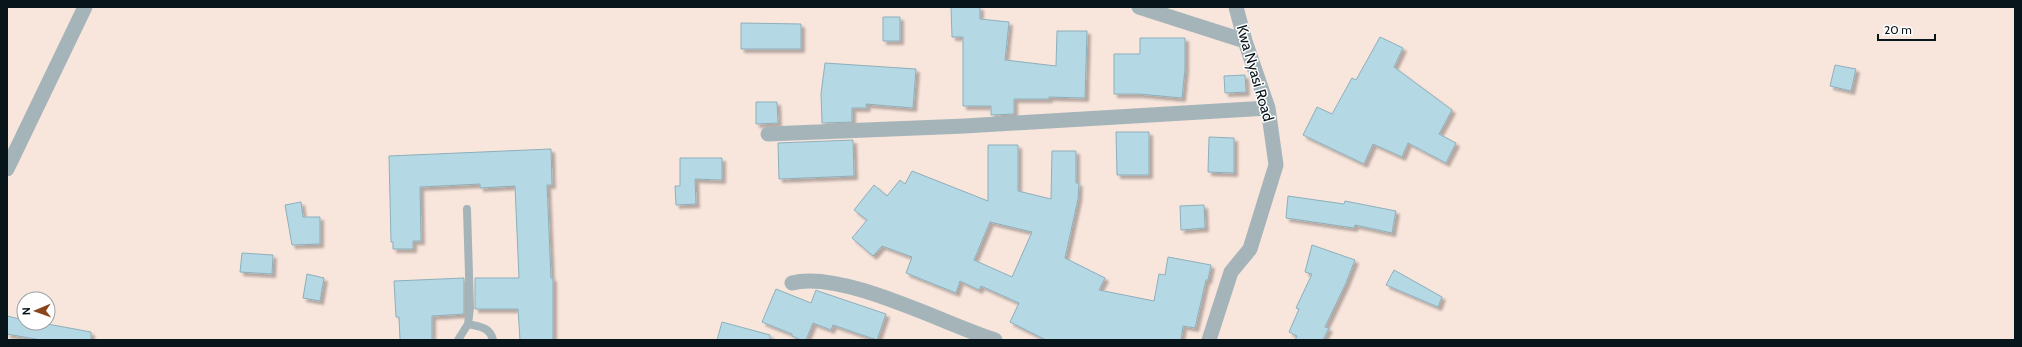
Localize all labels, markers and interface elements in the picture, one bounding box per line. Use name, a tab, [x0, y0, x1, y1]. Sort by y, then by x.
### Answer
scale bar	[1878, 16, 1935, 42]
text: 20 m	[1884, 22, 1912, 37]
street label: Kwa Nyasi Road	[1233, 23, 1277, 123]
north arrow	[16, 291, 56, 331]
text: N	[19, 307, 33, 315]

